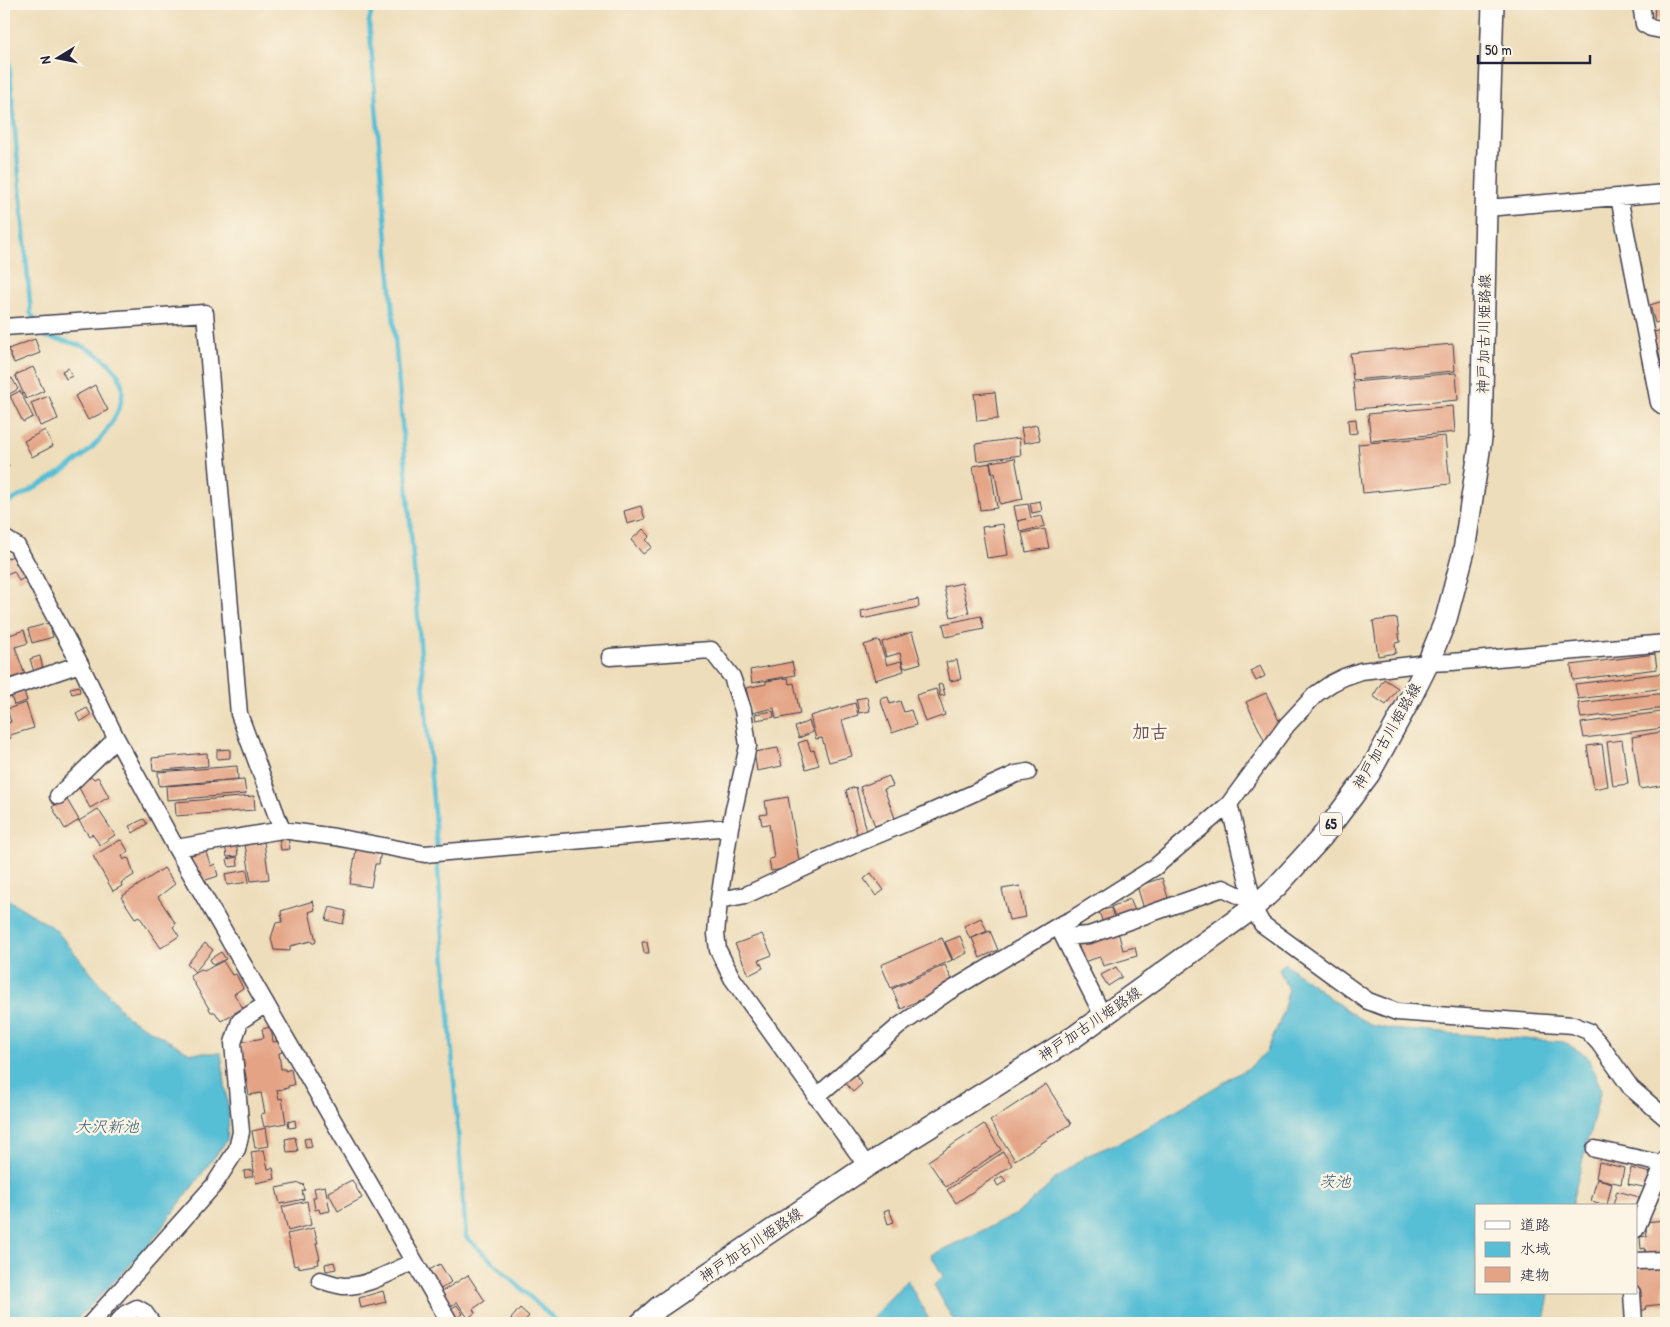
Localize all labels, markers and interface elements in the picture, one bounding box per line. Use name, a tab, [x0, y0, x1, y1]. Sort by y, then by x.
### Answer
north arrow	[32, 32, 82, 82]
scale bar	[1478, 32, 1590, 64]
text: 50 m	[1485, 39, 1512, 60]
text: N	[35, 54, 55, 66]
street label: 神戸加古川姫路線	[1472, 274, 1495, 394]
street label: 神戸加古川姫路線	[1347, 679, 1426, 793]
district label: 加古	[1132, 719, 1168, 744]
road number: 65	[1320, 812, 1342, 836]
street label: 神戸加古川姫路線	[1034, 981, 1145, 1066]
water label: 大沢新池	[75, 1115, 140, 1137]
water label: 茨池	[1319, 1170, 1352, 1192]
street label: 神戸加古川姫路線	[695, 1202, 806, 1287]
legend	[1475, 1204, 1638, 1294]
text: 道路	[1520, 1214, 1550, 1235]
text: 水域	[1520, 1238, 1550, 1259]
text: 建物	[1520, 1264, 1550, 1285]

